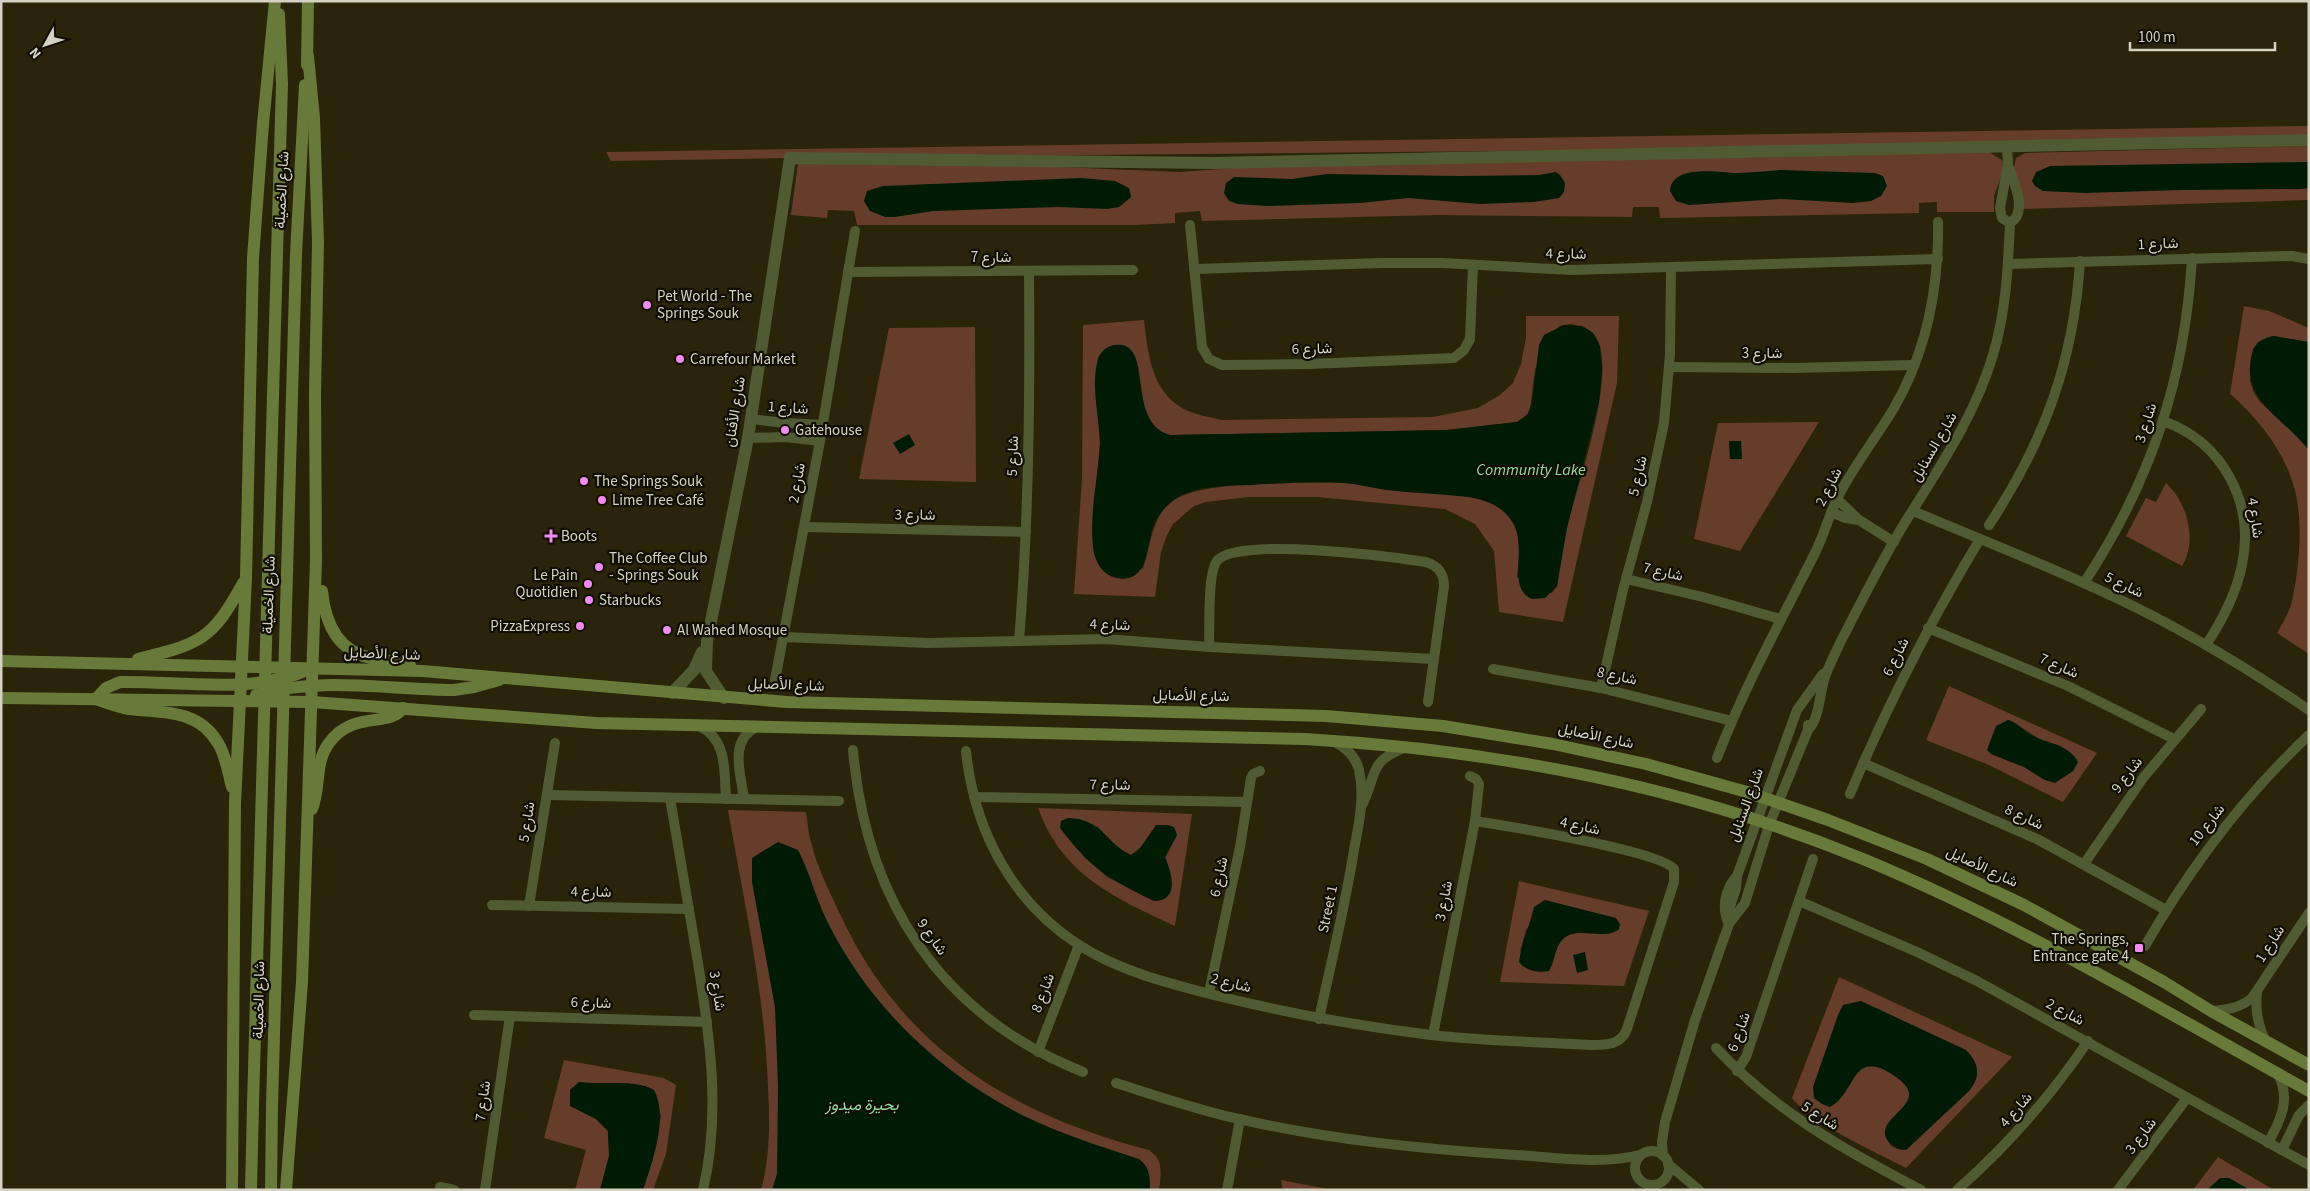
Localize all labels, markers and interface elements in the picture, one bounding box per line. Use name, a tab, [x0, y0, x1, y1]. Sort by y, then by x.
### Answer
north arrow	[20, 20, 70, 70]
scale bar	[2130, 20, 2275, 52]
text: 100 m	[2138, 27, 2176, 48]
text: N	[25, 43, 46, 63]
street label: شارع الخميلة	[269, 150, 295, 229]
street label: شارع 1	[2137, 233, 2179, 255]
street label: شارع 4	[1545, 243, 1587, 265]
street label: شارع 7	[971, 247, 1011, 268]
place label: Pet World - The Springs Souk	[657, 286, 752, 324]
marker: Pet World - The Springs Souk	[641, 299, 653, 311]
street label: شارع 6	[1291, 338, 1333, 360]
street label: شارع 3	[1742, 343, 1782, 364]
place label: Carrefour Market	[690, 349, 796, 370]
marker: Carrefour Market	[674, 353, 686, 365]
street label: شارع الأفنان	[719, 375, 751, 449]
street label: شارع 1	[767, 396, 809, 420]
street label: شارع 3	[2130, 400, 2162, 446]
street label: شارع السنابل	[1906, 408, 1962, 486]
place label: Gatehouse	[795, 420, 862, 441]
marker: Gatehouse	[779, 424, 791, 436]
street label: شارع 5	[1002, 435, 1024, 477]
street label: شارع 5	[1623, 454, 1653, 498]
water label: Community Lake	[1476, 459, 1586, 481]
street label: شارع 2	[783, 461, 811, 505]
street label: شارع 2	[1810, 464, 1848, 510]
place label: The Springs Souk	[594, 471, 703, 492]
marker: The Springs Souk	[578, 475, 590, 487]
place label: Lime Tree Café	[612, 490, 704, 511]
marker: Lime Tree Café	[596, 494, 608, 506]
street label: شارع 4	[2242, 496, 2268, 540]
street label: شارع 3	[894, 504, 936, 526]
place label: Boots	[561, 526, 597, 547]
marker: Boots	[545, 530, 557, 542]
place label: The Coffee Club - Springs Souk	[609, 548, 708, 586]
street label: شارع الخميلة	[257, 556, 281, 634]
street label: شارع 7	[1641, 557, 1685, 587]
marker: The Coffee Club - Springs Souk	[593, 561, 605, 573]
place label: Le Pain Quotidien	[516, 565, 578, 603]
street label: شارع 5	[2101, 567, 2147, 603]
marker: Le Pain Quotidien	[582, 578, 594, 590]
place label: Starbucks	[599, 590, 661, 611]
marker: Starbucks	[583, 594, 595, 606]
street label: شارع 4	[1089, 614, 1131, 636]
place label: PizzaExpress	[490, 616, 570, 637]
marker: PizzaExpress	[574, 620, 586, 632]
place label: Al Wahed Mosque	[677, 620, 787, 641]
marker: Al Wahed Mosque	[661, 624, 673, 636]
street label: شارع 6	[1877, 634, 1915, 680]
street label: شارع الأصايل	[343, 642, 421, 666]
street label: شارع 7	[2036, 648, 2082, 684]
street label: شارع 8	[1595, 662, 1639, 691]
street label: شارع الأصايل	[747, 673, 825, 697]
street label: شارع الأصايل	[1152, 685, 1230, 707]
street label: شارع الأصايل	[1556, 718, 1636, 754]
street label: شارع 9	[2106, 752, 2148, 798]
street label: شارع السنابل	[1723, 765, 1769, 845]
street label: شارع 7	[1089, 774, 1131, 796]
street label: شارع 8	[2001, 799, 2047, 835]
street label: شارع 10	[2184, 799, 2230, 850]
street label: شارع 5	[513, 800, 541, 844]
street label: شارع 4	[1558, 812, 1602, 841]
street label: شارع الأصايل	[1943, 841, 2021, 893]
street label: شارع 6	[1205, 855, 1234, 899]
street label: شارع 3	[1430, 879, 1458, 923]
street label: شارع 4	[570, 881, 612, 903]
street label: Street 1	[1313, 883, 1343, 935]
street label: شارع 9	[912, 914, 952, 960]
street label: شارع 1	[2250, 921, 2290, 967]
place label: The Springs, Entrance gate 4	[2033, 929, 2130, 967]
marker: The Springs, Entrance gate 4	[2133, 942, 2145, 954]
street label: شارع الخميلة	[248, 961, 270, 1039]
street label: شارع 2	[1209, 968, 1253, 998]
street label: شارع 3	[703, 969, 731, 1013]
street label: شارع 8	[1026, 970, 1060, 1016]
street label: شارع 6	[570, 992, 612, 1014]
street label: شارع 2	[2042, 993, 2088, 1031]
street label: شارع 6	[1722, 1009, 1756, 1055]
street label: شارع 7	[470, 1079, 496, 1123]
street label: شارع 4	[1995, 1088, 2037, 1132]
water label: بحيرة ميدوز	[825, 1094, 900, 1116]
street label: شارع 5	[1797, 1096, 1843, 1136]
street label: شارع 3	[2120, 1113, 2162, 1159]

